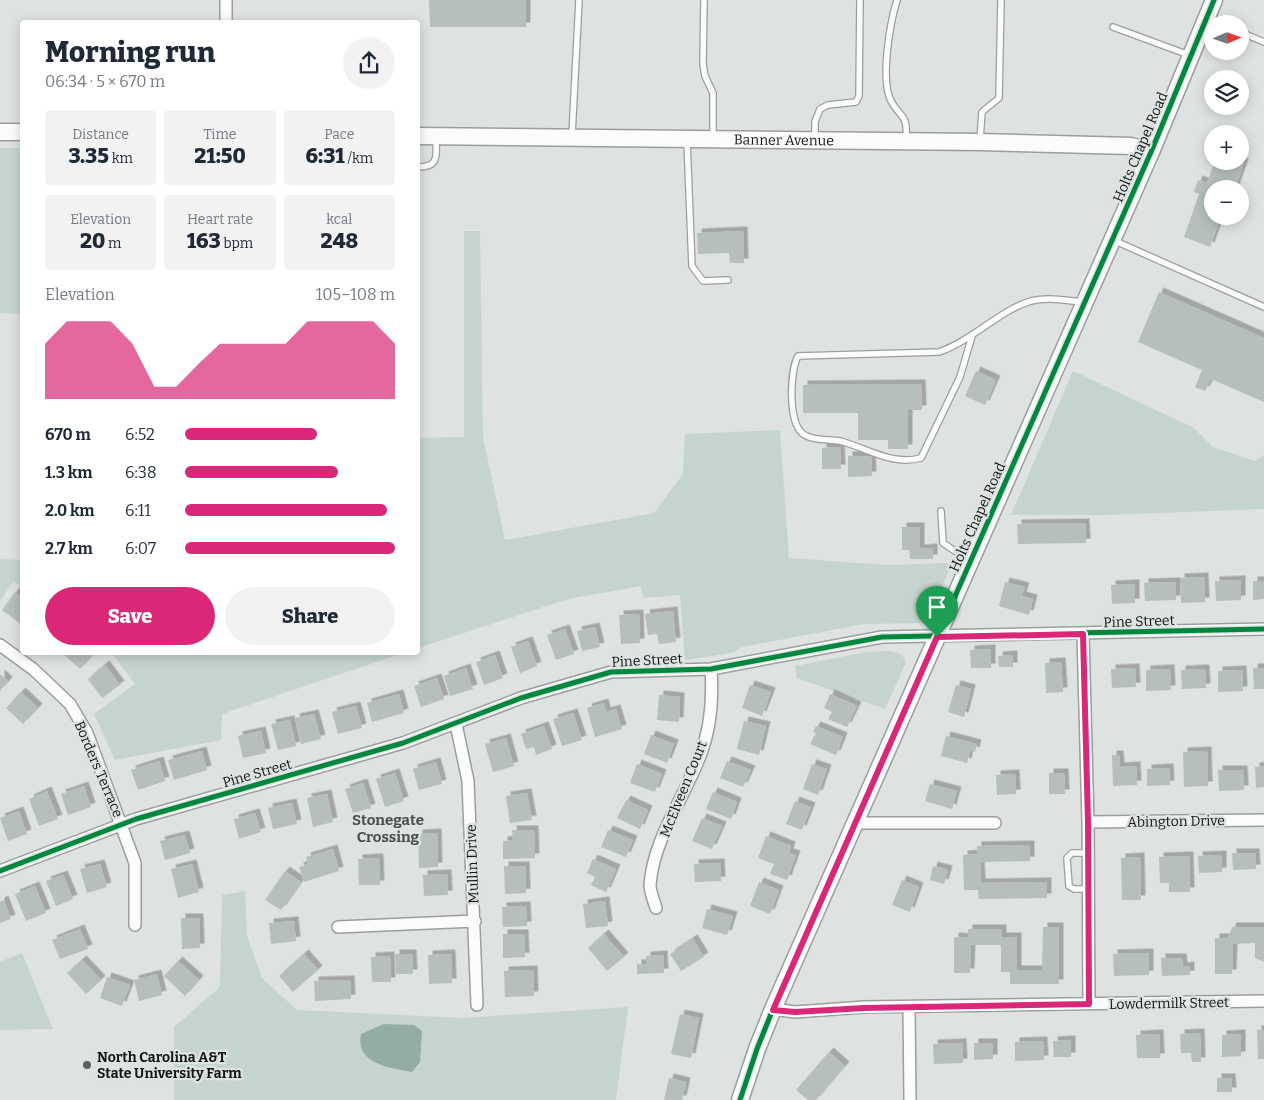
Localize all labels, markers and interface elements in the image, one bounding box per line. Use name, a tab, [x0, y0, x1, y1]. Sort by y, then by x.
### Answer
north arrow	[1204, 15, 1249, 60]
map controls	[1204, 15, 1249, 225]
text: Morning run	[45, 36, 215, 69]
button: share	[343, 37, 395, 89]
button: layers	[1204, 70, 1249, 115]
text: 06:34 · 5 × 670 m	[45, 72, 165, 91]
street label: Holts Chapel Road	[1110, 89, 1171, 205]
button: +	[1204, 125, 1249, 170]
text: Distance	[72, 126, 129, 143]
text: Time	[203, 126, 237, 143]
text: Pace	[324, 126, 354, 143]
street label: Banner Avenue	[734, 131, 834, 149]
text: 3.35	[69, 143, 109, 169]
text: 21:50	[194, 143, 246, 169]
text: 6:31	[306, 143, 345, 169]
text: km	[109, 150, 133, 167]
text: /km	[345, 150, 373, 167]
button: −	[1204, 180, 1249, 225]
text: Elevation	[70, 211, 131, 228]
text: Heart rate	[187, 211, 253, 228]
text: kcal	[326, 211, 352, 228]
text: 20	[80, 228, 105, 254]
text: 163	[187, 228, 221, 254]
text: 248	[320, 228, 358, 254]
text: m	[105, 235, 121, 252]
text: bpm	[221, 235, 253, 252]
text: Elevation	[45, 285, 115, 304]
text: 105–108 m	[316, 285, 395, 304]
text: 670 m	[45, 425, 91, 444]
text: 6:52	[125, 425, 155, 444]
street label: Holts Chapel Road	[946, 460, 1009, 575]
text: 1.3 km	[45, 463, 92, 482]
text: 6:38	[125, 463, 157, 482]
text: 2.0 km	[45, 501, 95, 520]
text: 6:11	[125, 501, 151, 520]
text: 2.7 km	[45, 539, 93, 558]
text: 6:07	[125, 539, 156, 558]
pin	[916, 586, 958, 637]
button: Save	[45, 587, 215, 645]
button: Share	[225, 587, 395, 645]
icon: arrive	[923, 593, 951, 621]
street label: Pine Street	[1103, 612, 1175, 631]
street label: Pine Street	[611, 650, 683, 671]
street label: Borders Terrace	[71, 718, 127, 820]
street label: McElveen Court	[656, 738, 711, 840]
street label: Pine Street	[221, 755, 294, 791]
district label: Stonegate Crossing	[352, 811, 424, 846]
street label: Abington Drive	[1127, 812, 1225, 831]
street label: Mullin Drive	[463, 824, 482, 904]
street label: Lowdermilk Street	[1109, 994, 1229, 1013]
place label: North Carolina A&T State University Farm	[97, 1049, 242, 1082]
marker: North Carolina A&T State University Farm	[81, 1059, 93, 1071]

